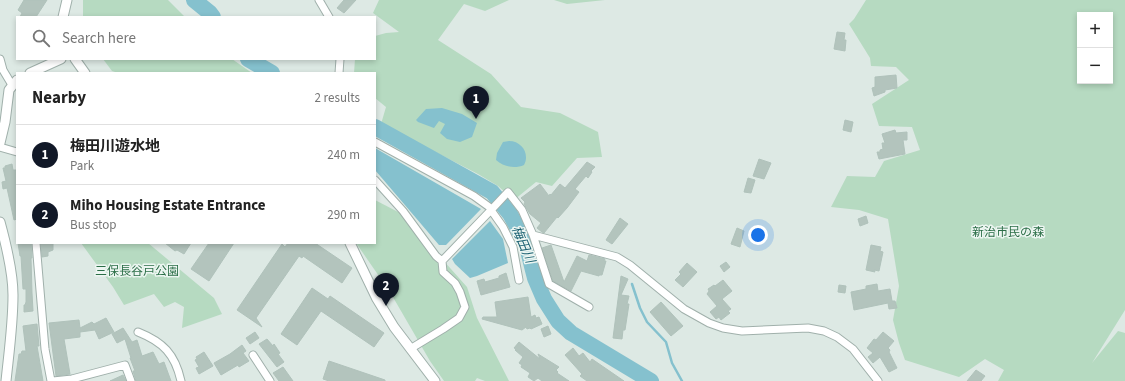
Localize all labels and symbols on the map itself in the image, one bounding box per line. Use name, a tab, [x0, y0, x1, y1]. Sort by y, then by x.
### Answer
pin: 1	[463, 86, 489, 119]
water label: 梅田川	[507, 223, 540, 268]
park label: 新治市民の森	[972, 224, 1044, 241]
your location	[748, 225, 768, 245]
park label: 三保長谷戸公園	[95, 263, 179, 280]
pin: 2	[373, 273, 399, 306]

